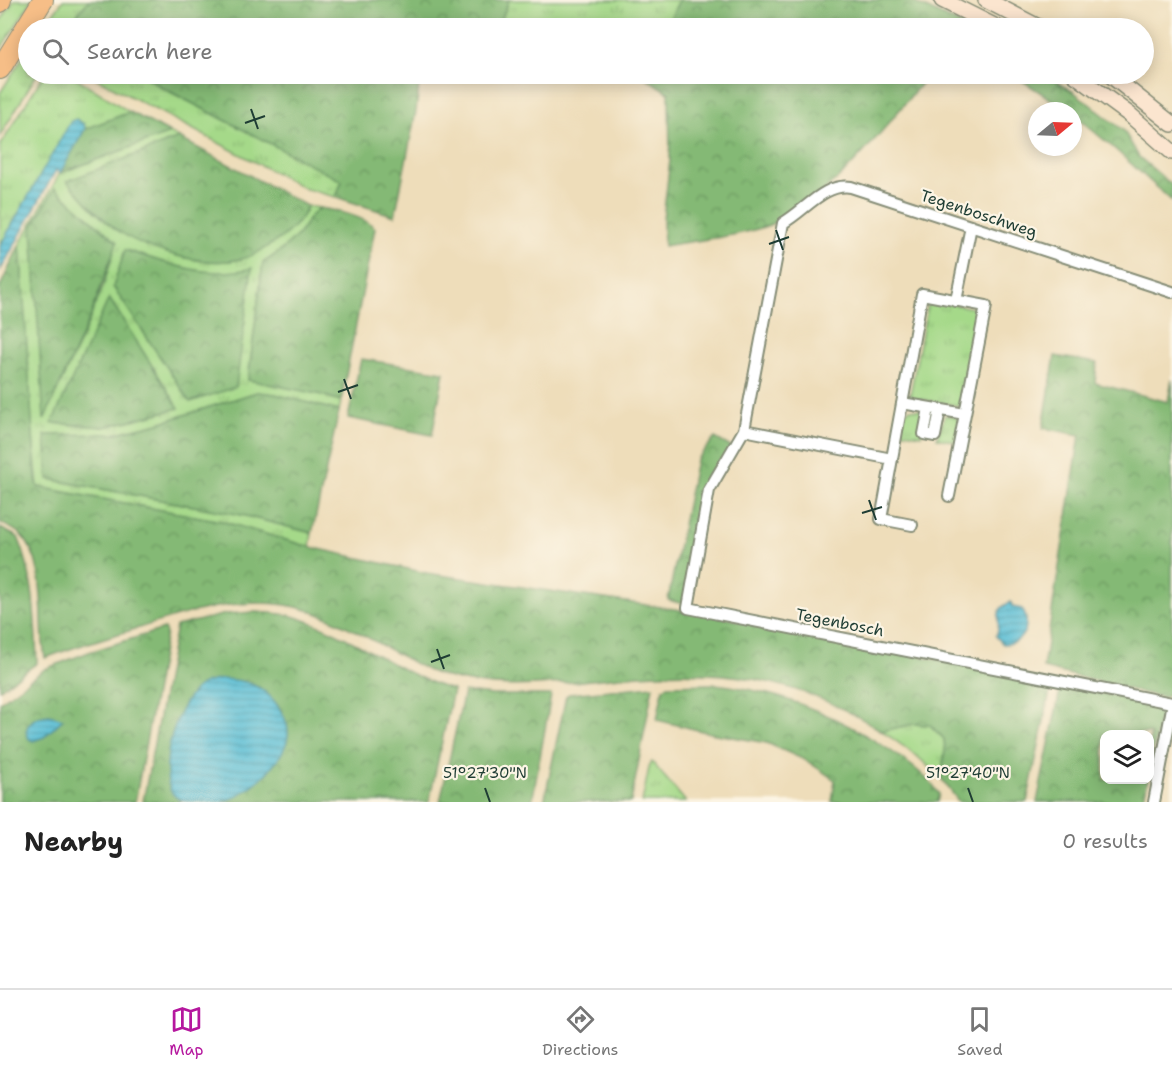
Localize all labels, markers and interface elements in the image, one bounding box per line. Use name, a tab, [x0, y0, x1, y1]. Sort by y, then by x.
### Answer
search box	[18, 18, 1154, 84]
icon: search	[39, 35, 72, 68]
text: Search here	[87, 37, 213, 66]
north arrow	[1028, 102, 1082, 156]
street label: Tegenboschweg	[918, 185, 1040, 242]
street label: Tegenbosch	[794, 604, 886, 641]
map controls	[1100, 730, 1154, 784]
button: layers	[1100, 730, 1154, 784]
text: 51°27'30"N	[443, 763, 527, 783]
text: 51°27'40"N	[926, 763, 1010, 783]
text: Nearby	[24, 824, 123, 859]
text: 0 results	[1062, 828, 1148, 854]
tab: Map	[169, 1003, 204, 1060]
tab: Directions	[542, 1003, 619, 1060]
tab: Saved	[957, 1003, 1003, 1060]

